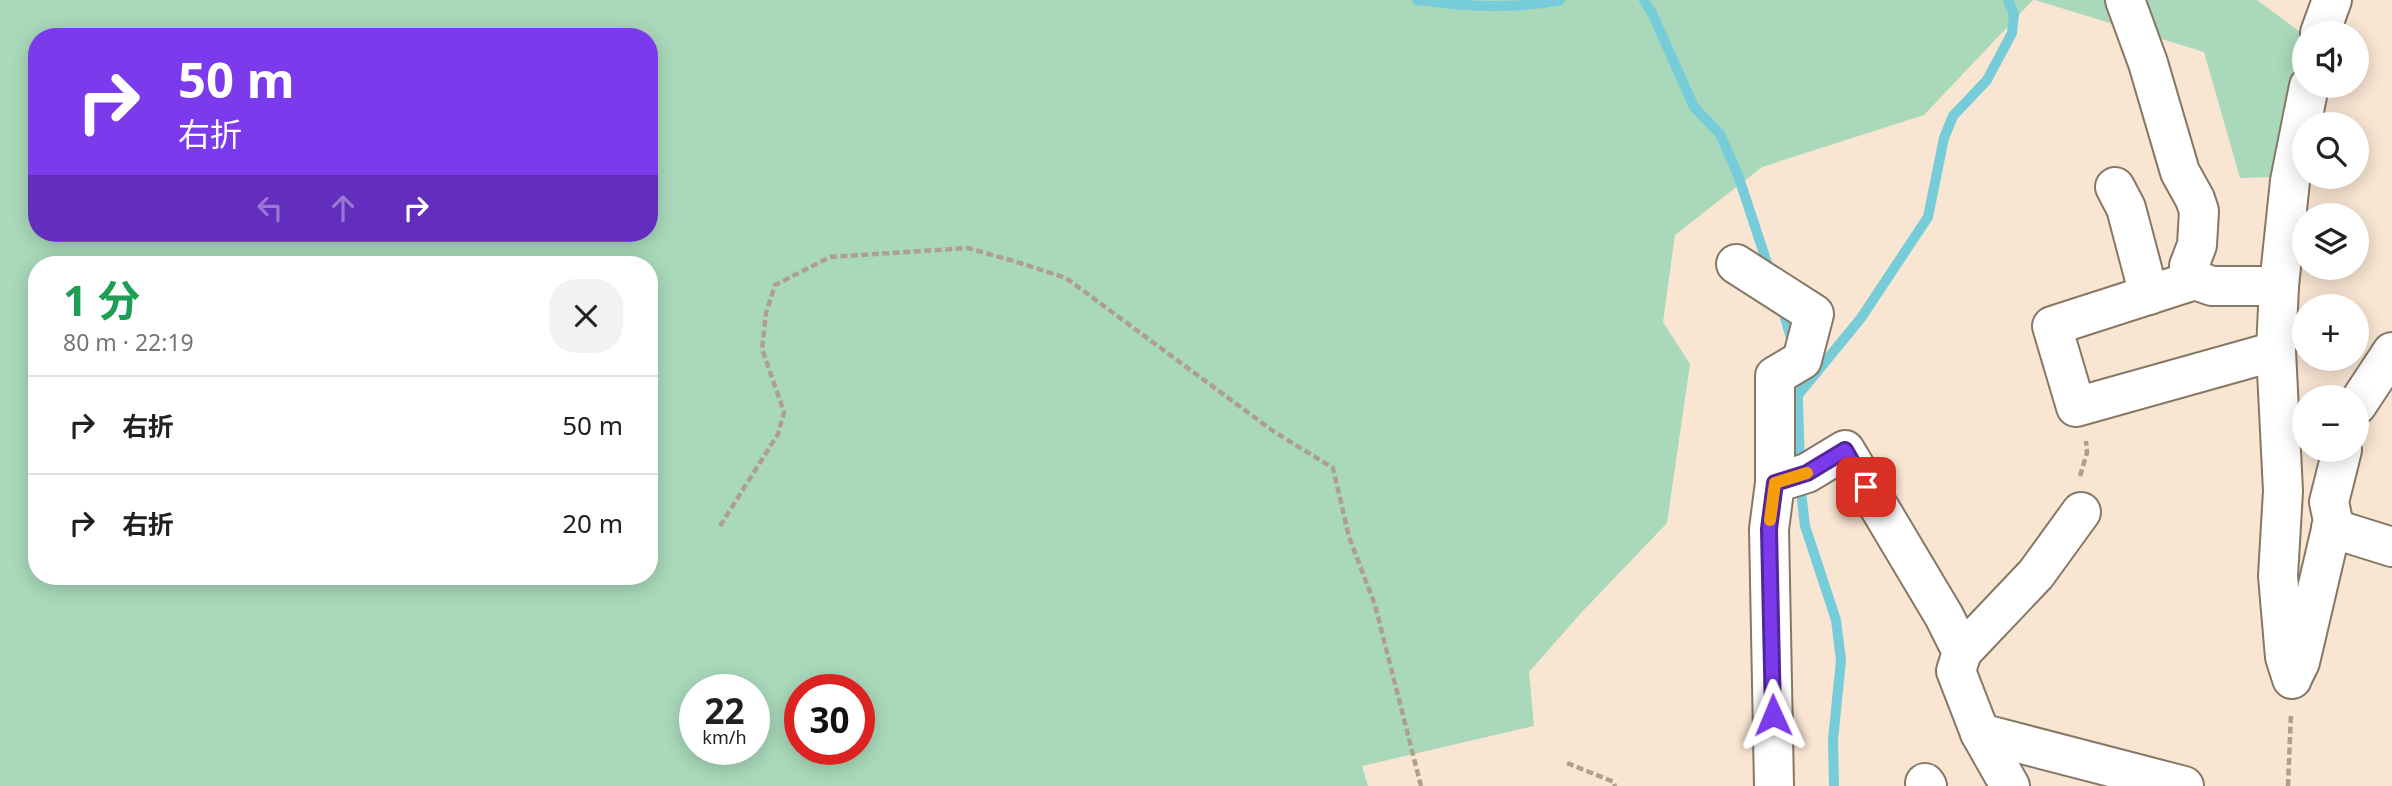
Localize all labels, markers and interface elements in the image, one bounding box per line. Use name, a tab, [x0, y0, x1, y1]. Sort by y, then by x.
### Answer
map controls	[2292, 21, 2369, 462]
button: sound	[2292, 21, 2369, 98]
text: 50 m	[178, 46, 295, 112]
icon: right	[63, 56, 154, 147]
text: 右折	[178, 112, 242, 155]
button: search	[2292, 112, 2369, 189]
icon: left	[251, 189, 289, 227]
icon: ahead	[324, 189, 362, 227]
icon: right	[397, 189, 435, 227]
button: layers	[2292, 203, 2369, 280]
text: 1 分	[63, 271, 140, 328]
button: close	[549, 279, 623, 353]
button: +	[2292, 294, 2369, 371]
text: 80 m · 22:19	[63, 326, 194, 358]
button: −	[2292, 385, 2369, 462]
icon: right	[63, 406, 101, 444]
text: 50 m	[562, 407, 623, 443]
text: 右折	[122, 408, 174, 444]
pin	[1836, 457, 1896, 517]
icon: arrive	[1847, 468, 1885, 506]
icon: right	[63, 504, 101, 542]
text: 20 m	[562, 505, 623, 541]
text: 右折	[122, 506, 174, 542]
speed limit sign: 30	[784, 674, 875, 765]
position arrow	[1736, 678, 1810, 752]
text: 22	[704, 687, 745, 734]
text: km/h	[702, 725, 747, 749]

